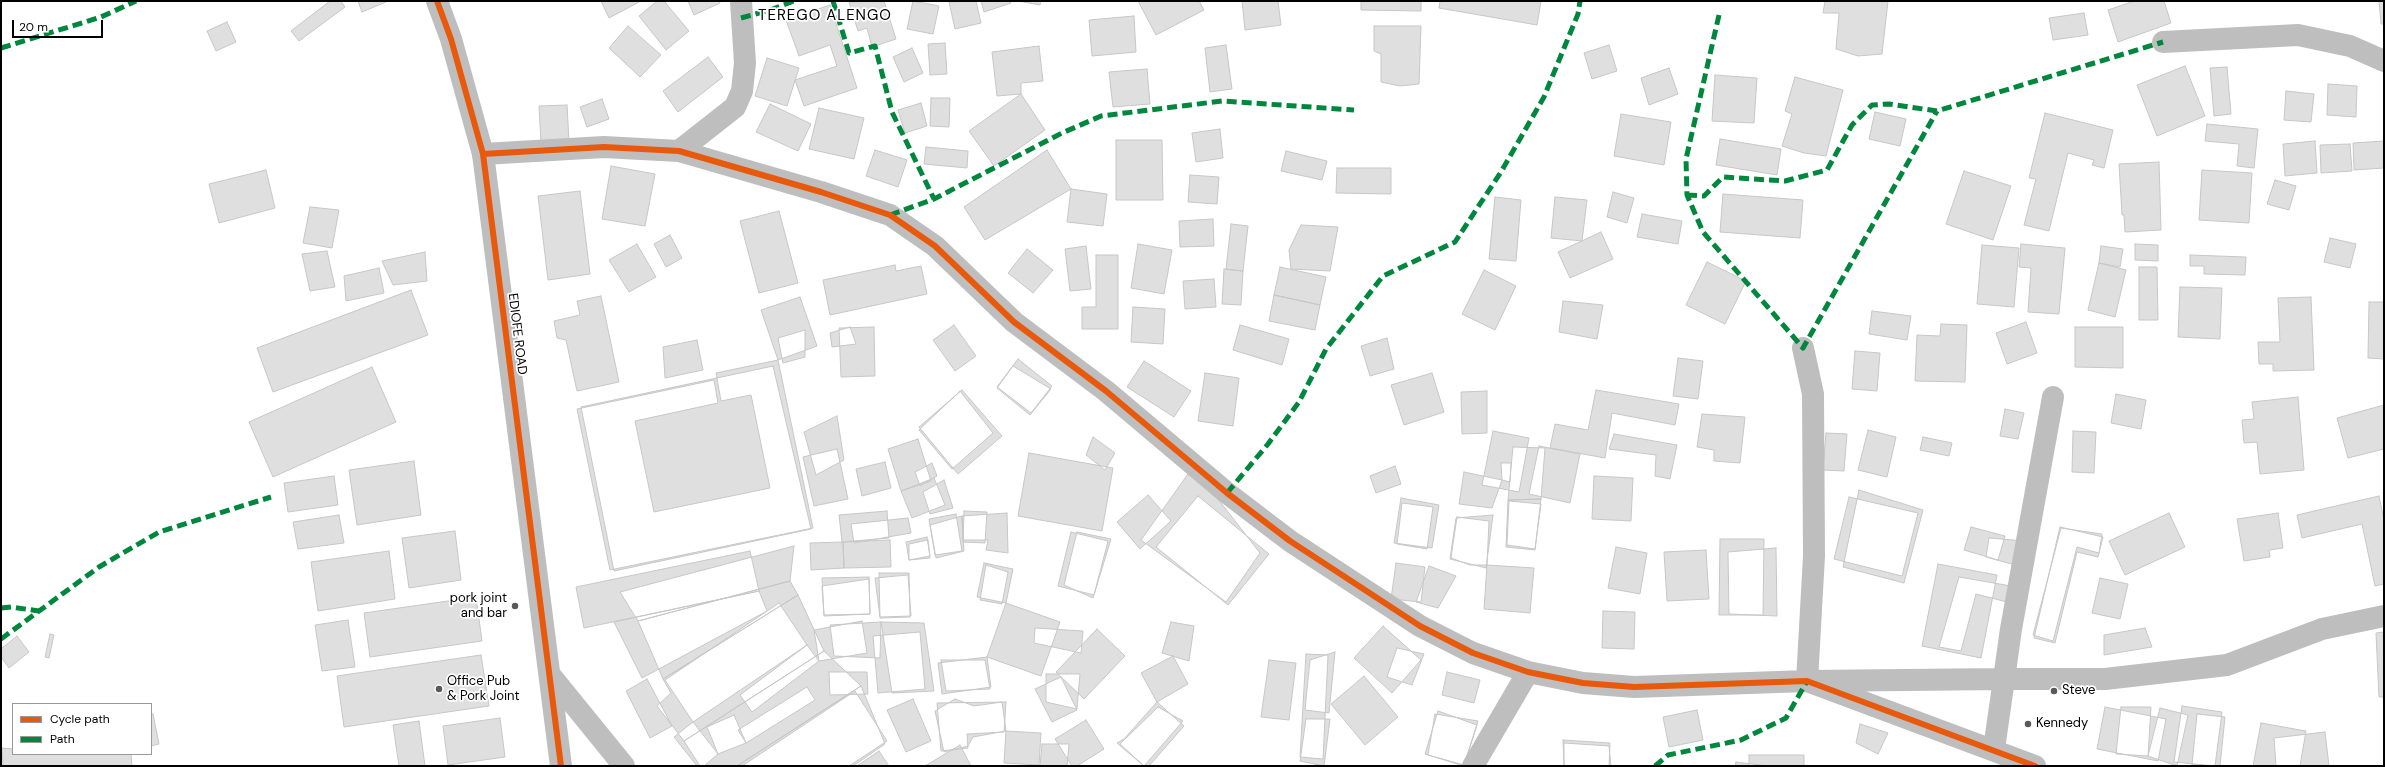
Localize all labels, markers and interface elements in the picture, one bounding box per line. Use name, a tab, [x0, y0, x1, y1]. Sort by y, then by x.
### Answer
district label: TEREGO ALENGO	[758, 7, 892, 25]
scale bar	[14, 12, 105, 38]
text: 20 m	[19, 19, 48, 35]
street label: EDIOFE ROAD	[504, 292, 530, 376]
place label: pork joint and bar	[450, 591, 507, 622]
marker: pork joint and bar	[510, 601, 520, 611]
place label: Office Pub & Pork Joint	[447, 674, 520, 705]
place label: Steve	[2062, 683, 2095, 699]
marker: Office Pub & Pork Joint	[434, 684, 444, 694]
marker: Steve	[2049, 686, 2059, 696]
legend	[12, 703, 152, 755]
text: Cycle path	[50, 711, 110, 727]
place label: Kennedy	[2036, 716, 2088, 732]
marker: Kennedy	[2023, 719, 2033, 729]
text: Path	[50, 731, 75, 747]

